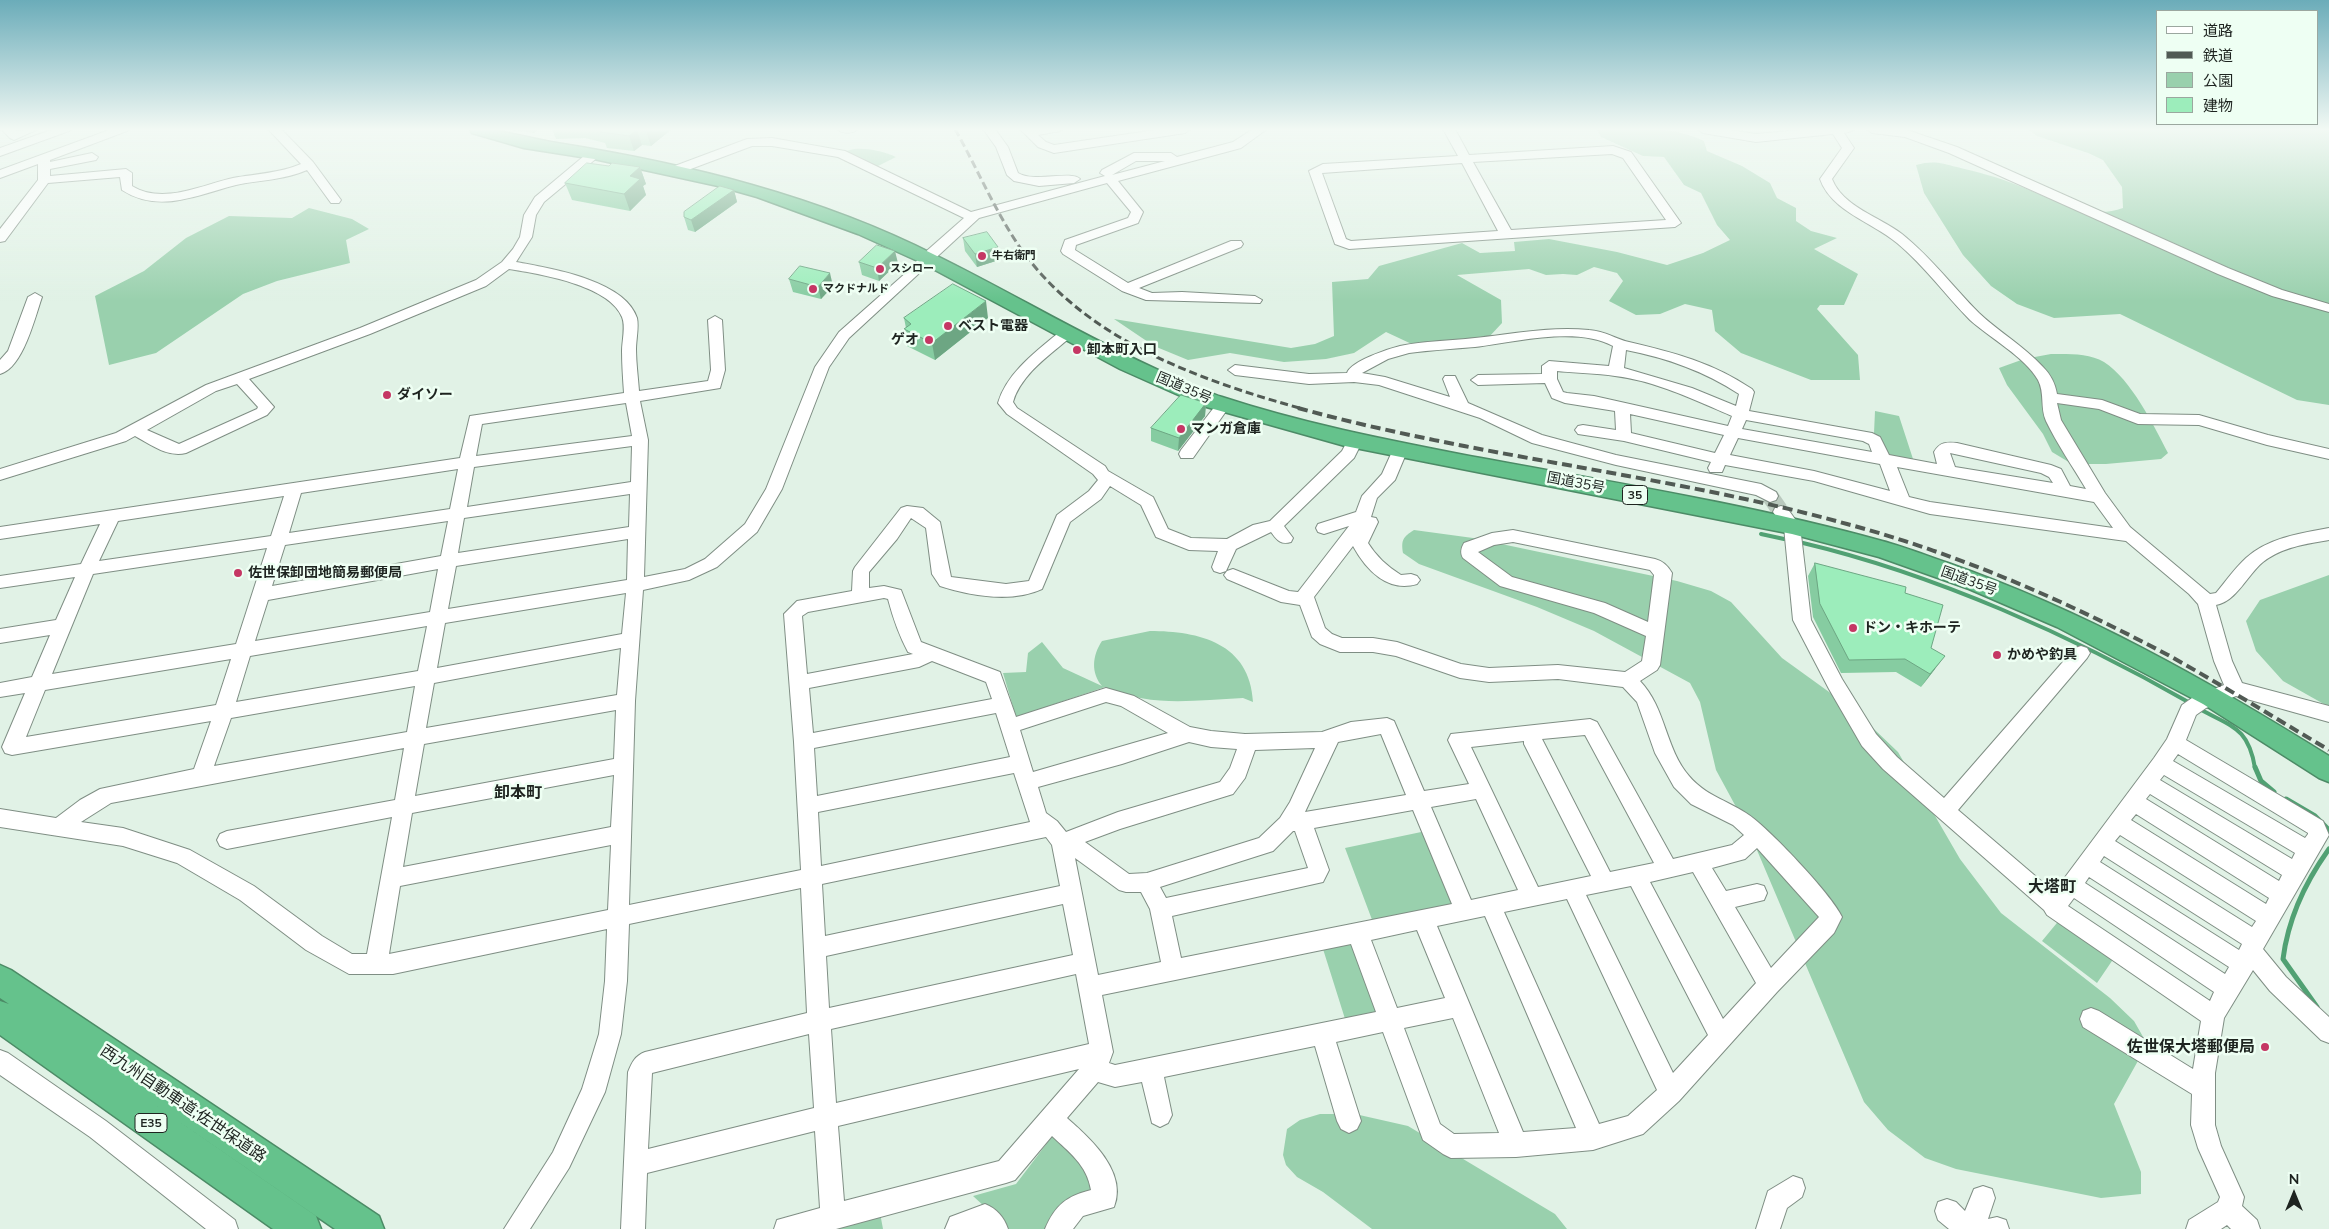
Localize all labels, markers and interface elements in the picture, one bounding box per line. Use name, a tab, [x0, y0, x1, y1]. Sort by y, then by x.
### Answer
legend	[2156, 10, 2319, 125]
text: 道路	[2203, 21, 2233, 40]
text: 鉄道	[2203, 46, 2233, 65]
text: 公園	[2203, 71, 2233, 90]
text: 建物	[2203, 96, 2233, 115]
place label: 牛右衛門	[992, 249, 1036, 263]
marker: 牛右衛門	[976, 250, 988, 262]
place label: スシロー	[890, 262, 934, 276]
marker: スシロー	[874, 263, 886, 275]
place label: マクドナルド	[823, 282, 889, 296]
marker: マクドナルド	[807, 283, 819, 295]
place label: ベスト電器	[958, 318, 1028, 334]
marker: ベスト電器	[942, 320, 954, 332]
place label: ゲオ	[891, 332, 919, 348]
marker: ゲオ	[923, 334, 935, 346]
place label: 卸本町入口	[1087, 342, 1157, 358]
marker: 卸本町入口	[1071, 344, 1083, 356]
street label: 国道35号	[1154, 369, 1214, 407]
place label: ダイソー	[397, 387, 453, 403]
marker: ダイソー	[381, 389, 393, 401]
place label: マンガ倉庫	[1191, 421, 1261, 437]
marker: マンガ倉庫	[1175, 423, 1187, 435]
street label: 国道35号	[1546, 469, 1606, 497]
road number: 35	[1622, 486, 1648, 504]
street label: 国道35号	[1939, 563, 1999, 599]
place label: 佐世保卸団地簡易郵便局	[248, 565, 402, 581]
marker: 佐世保卸団地簡易郵便局	[232, 567, 244, 579]
place label: ドン・キホーテ	[1863, 620, 1961, 636]
marker: ドン・キホーテ	[1847, 622, 1859, 634]
place label: かめや釣具	[2007, 647, 2077, 663]
marker: かめや釣具	[1991, 649, 2003, 661]
district label: 卸本町	[494, 783, 542, 803]
district label: 大塔町	[2028, 877, 2076, 897]
place label: 佐世保大塔郵便局	[2127, 1037, 2255, 1057]
street label: 西九州自動車道;佐世保道路	[97, 1041, 269, 1167]
marker: 佐世保大塔郵便局	[2259, 1041, 2271, 1053]
road number: E35	[135, 1114, 167, 1132]
north arrow	[2269, 1169, 2319, 1219]
text: N	[2289, 1170, 2299, 1188]

